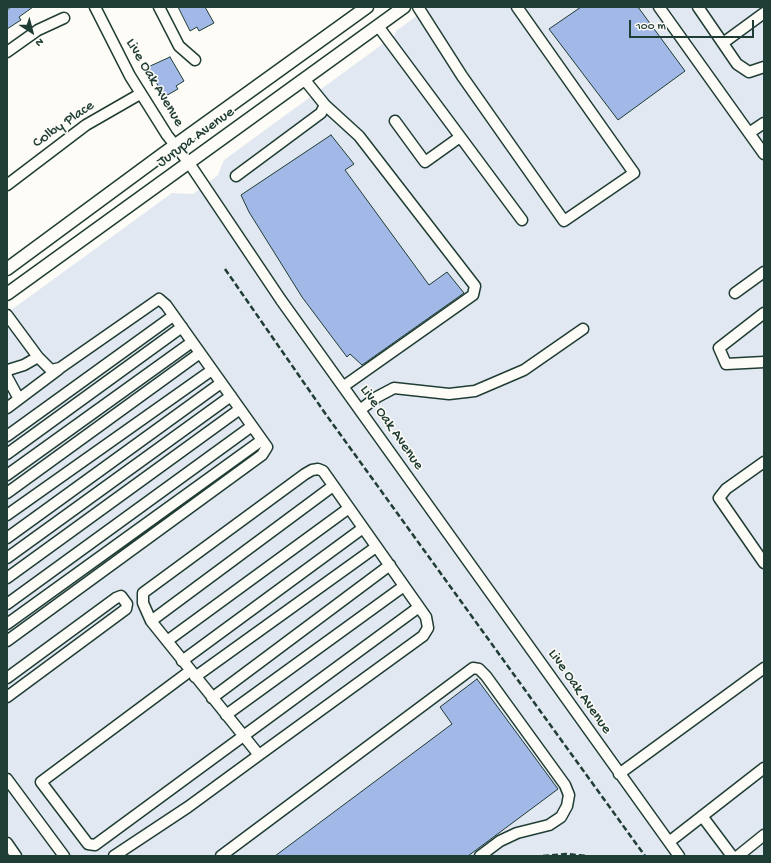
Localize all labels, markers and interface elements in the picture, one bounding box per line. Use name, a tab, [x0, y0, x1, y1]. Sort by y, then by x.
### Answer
north arrow	[12, 12, 52, 52]
scale bar	[631, 12, 756, 38]
text: 100 m	[636, 20, 666, 34]
text: N	[33, 35, 45, 49]
street label: Live Oak Avenue	[121, 36, 187, 130]
street label: Colby Place	[30, 97, 98, 153]
street label: Jurupa Avenue	[154, 104, 238, 172]
street label: Live Oak Avenue	[355, 382, 427, 474]
street label: Live Oak Avenue	[543, 646, 615, 738]

